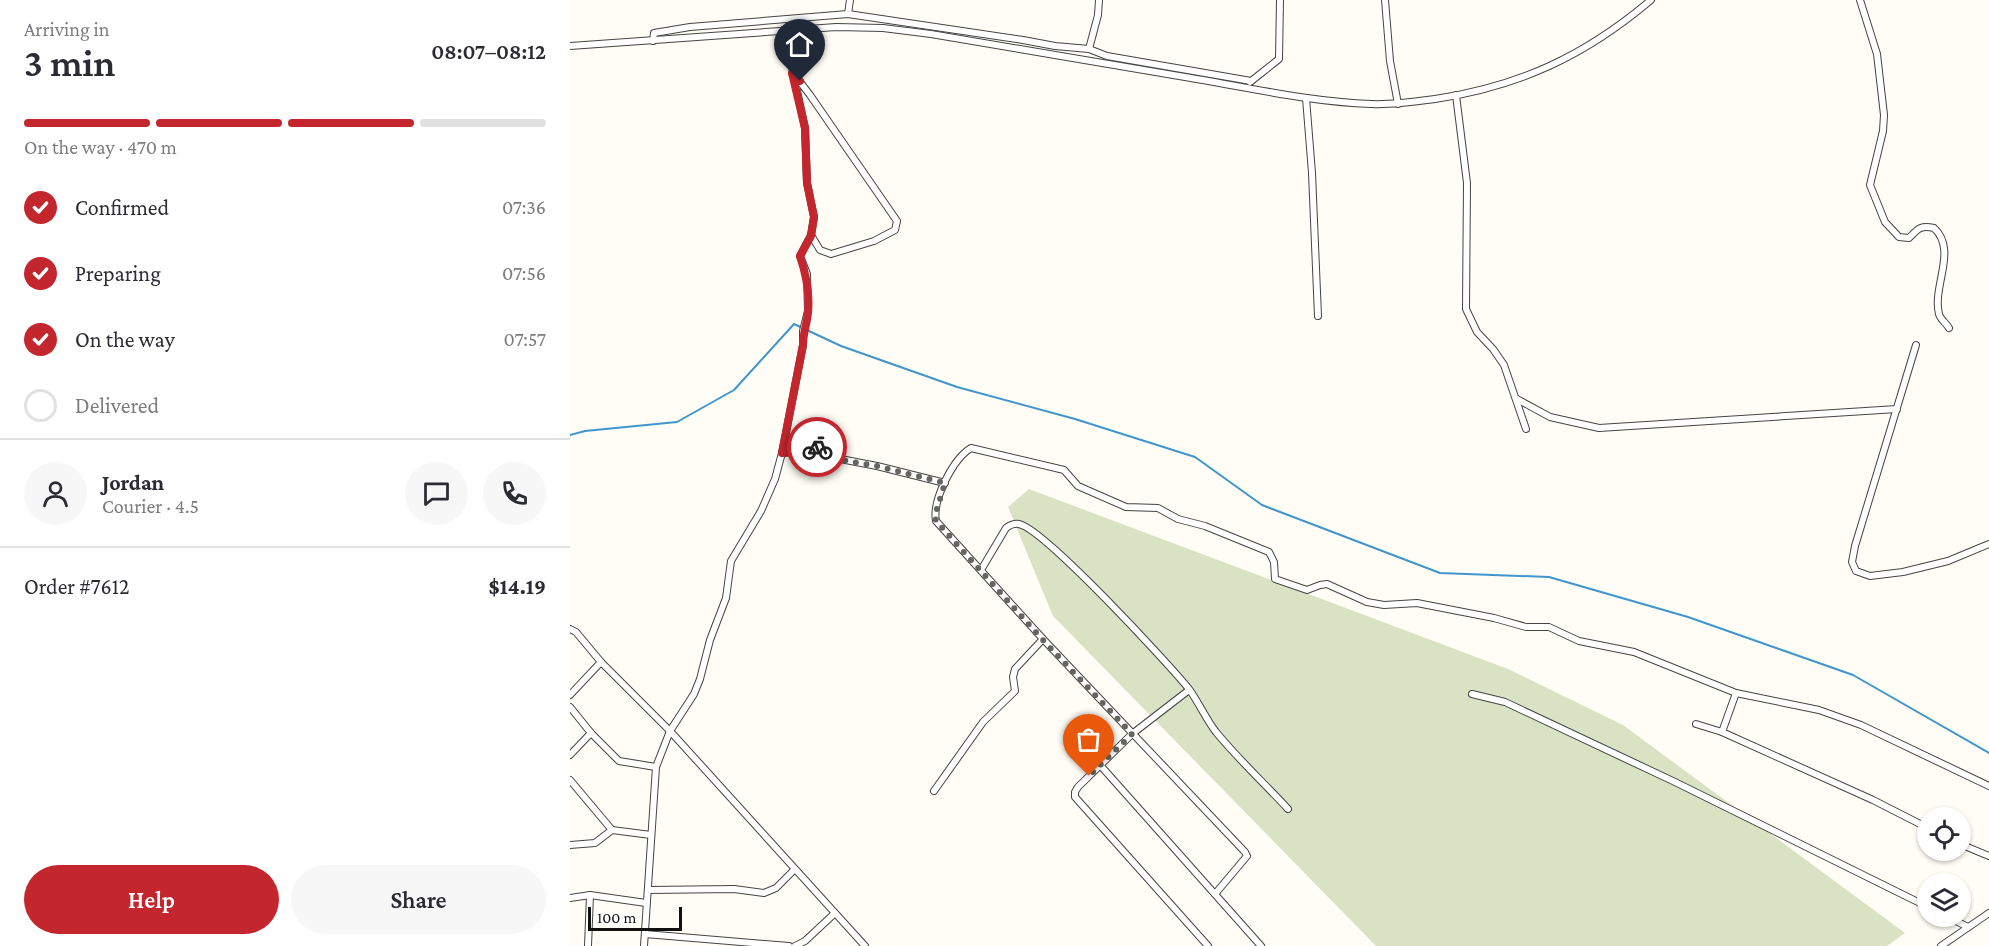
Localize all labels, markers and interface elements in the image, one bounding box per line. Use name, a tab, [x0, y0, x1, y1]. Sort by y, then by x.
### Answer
text: Arriving in	[24, 18, 109, 40]
pin	[774, 19, 825, 81]
icon: home	[783, 28, 816, 61]
text: 08:07–08:12	[431, 39, 546, 64]
text: 3 min	[24, 41, 115, 84]
text: On the way · 470 m	[24, 136, 177, 158]
icon: check	[24, 191, 57, 224]
text: Confirmed	[75, 195, 169, 220]
text: 07:36	[502, 196, 546, 218]
icon: check	[24, 257, 57, 290]
text: Preparing	[75, 261, 161, 286]
text: 07:56	[502, 262, 546, 284]
icon: check	[24, 323, 57, 356]
text: On the way	[75, 327, 175, 352]
text: 07:57	[504, 328, 546, 350]
text: Delivered	[75, 393, 159, 418]
courier	[787, 417, 847, 477]
icon: bike	[801, 431, 834, 464]
button: person	[24, 462, 87, 525]
button: chat	[405, 462, 468, 525]
button: phone	[483, 462, 546, 525]
text: Jordan	[102, 470, 164, 495]
text: Courier · 4.5	[102, 495, 199, 517]
text: Order #7612	[24, 574, 130, 599]
text: $14.19	[489, 574, 546, 599]
pin	[1063, 714, 1114, 776]
icon: bag	[1072, 723, 1105, 756]
map controls	[1917, 807, 1971, 927]
button: locate	[1917, 807, 1971, 861]
button: Help	[24, 865, 279, 934]
button: Share	[291, 865, 546, 934]
button: layers	[1917, 873, 1971, 927]
scale bar	[588, 904, 682, 932]
text: 100 m	[597, 909, 636, 926]

